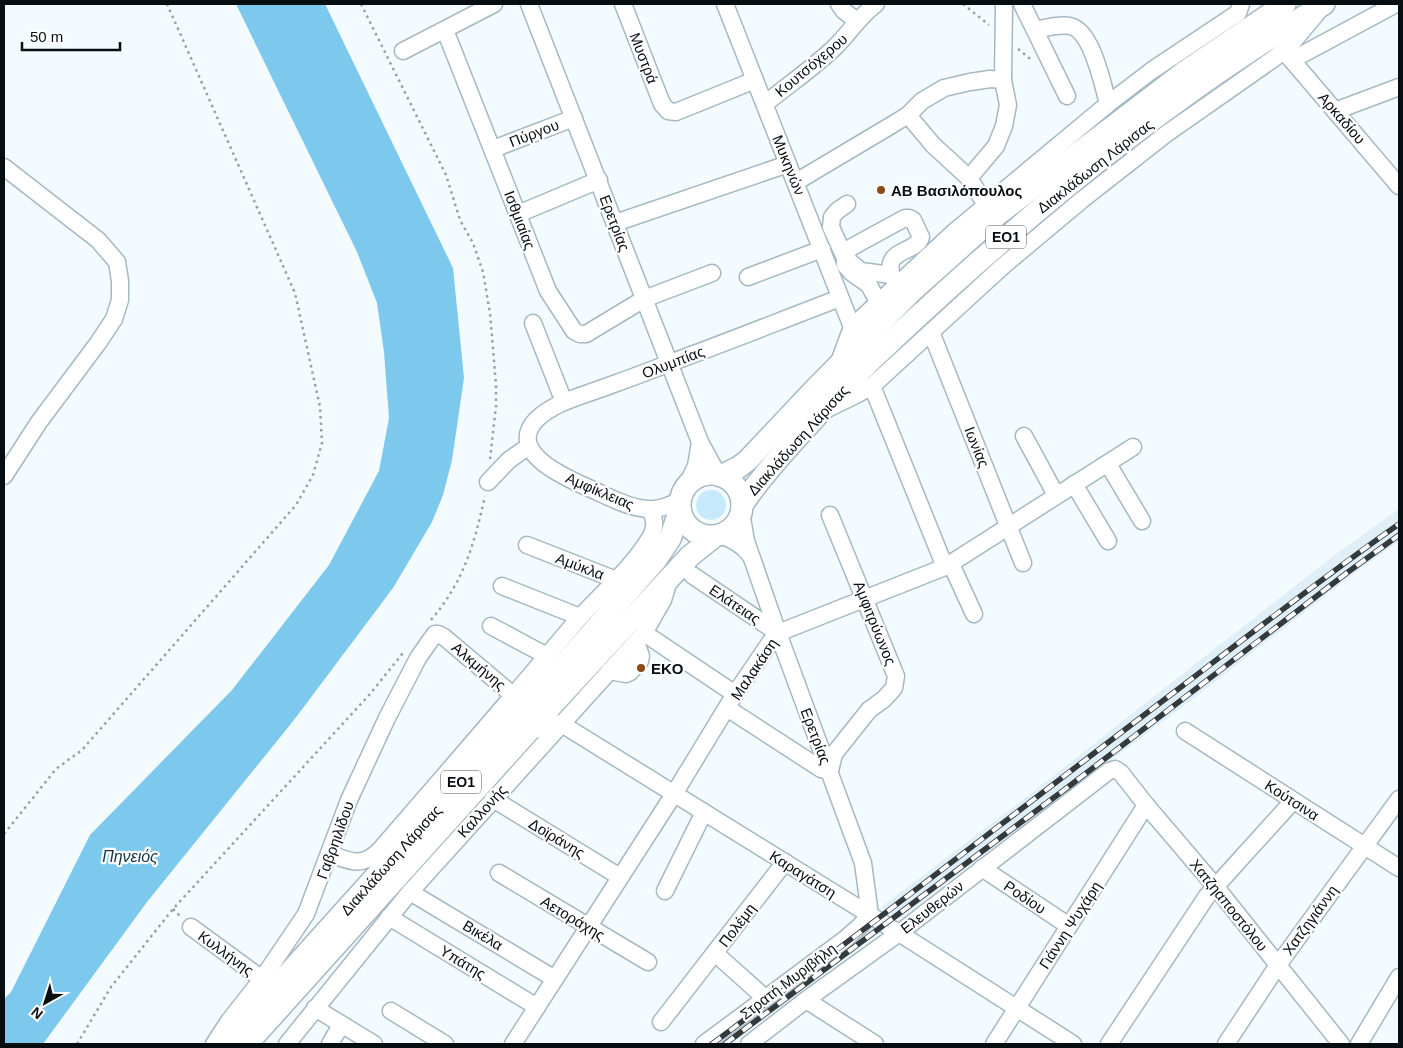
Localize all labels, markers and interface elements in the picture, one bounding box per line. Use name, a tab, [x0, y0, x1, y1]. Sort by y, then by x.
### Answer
scale bar	[22, 20, 120, 52]
text: 50 m	[30, 28, 63, 45]
street label: Μυστρά	[627, 30, 662, 86]
street label: Κουτσόχερου	[771, 30, 851, 100]
street label: Αρκαδίου	[1315, 89, 1369, 147]
street label: Πύργου	[507, 116, 561, 150]
street label: Διακλάδωση Λάρισας	[1034, 116, 1156, 216]
street label: Μυκηνών	[769, 132, 809, 198]
place label: ΑΒ Βασιλόπουλος	[891, 182, 1023, 199]
marker: ΑΒ Βασιλόπουλος	[875, 184, 887, 196]
street label: Ισθμιαίας	[501, 188, 539, 252]
street label: Ερετρίας	[597, 192, 633, 254]
road number: ΕΟ1	[986, 226, 1026, 248]
street label: Ολυμπίας	[639, 342, 707, 382]
street label: Διακλάδωση Λάρισας	[744, 381, 852, 499]
street label: Ιωνίας	[961, 424, 993, 470]
street label: Αμφίκλειας	[563, 469, 637, 513]
street label: Αμύκλα	[553, 549, 607, 583]
street label: Αμφιτρύωνος	[850, 578, 900, 668]
street label: Ελάτειας	[706, 581, 764, 627]
street label: Μαλακάση	[727, 635, 781, 703]
street label: Αλκμήνης	[449, 639, 509, 693]
place label: EKO	[651, 660, 684, 677]
marker: EKO	[635, 662, 647, 674]
street label: Ερετρίας	[798, 705, 834, 767]
road number: ΕΟ1	[441, 770, 481, 794]
street label: Κούτσινα	[1262, 776, 1322, 824]
street label: Καλλoνής	[454, 781, 510, 841]
street label: Γαβρηιλίδου	[313, 799, 357, 881]
street label: Διακλάδωση Λάρισας	[337, 801, 445, 919]
street label: Δοϊράνης	[526, 815, 588, 861]
street label: Καραγάτση	[767, 847, 839, 901]
water label: Πηνειός	[102, 848, 158, 865]
street label: Χατζηαποστόλου	[1187, 856, 1271, 954]
street label: Ελευθερών	[897, 877, 967, 937]
street label: Ροδίου	[1001, 877, 1049, 917]
street label: Γιάννη Ψυχάρη	[1035, 878, 1105, 972]
street label: Χατζηγιάννη	[1279, 882, 1341, 958]
street label: Αετοράχης	[538, 892, 608, 944]
street label: Πολέμη	[715, 900, 759, 950]
street label: Βικέλα	[460, 917, 506, 954]
street label: Κυλλήνης	[195, 927, 257, 979]
street label: Στρατή Μυριβήλη	[737, 939, 839, 1023]
street label: Υπάτης	[437, 942, 489, 982]
north arrow	[20, 978, 70, 1028]
text: N	[28, 1004, 46, 1023]

